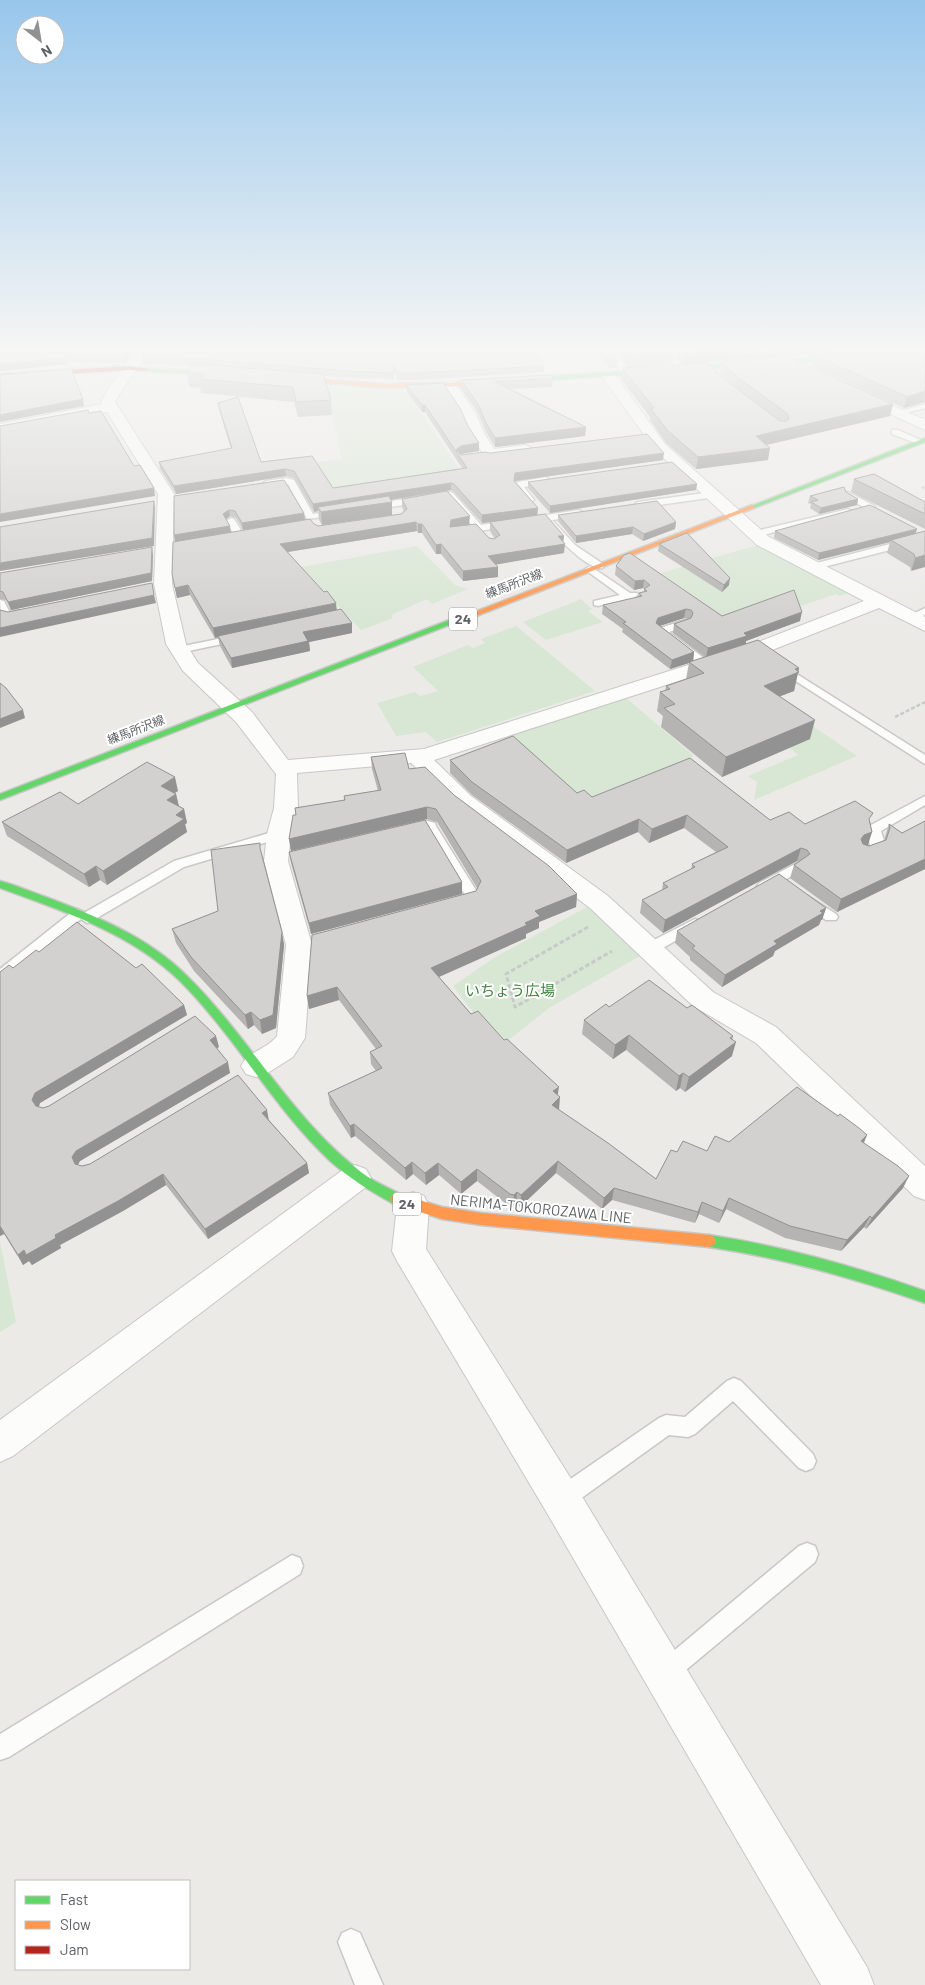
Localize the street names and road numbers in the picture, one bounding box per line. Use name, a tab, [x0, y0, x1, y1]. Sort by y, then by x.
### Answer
street label: 練馬所沢線	[483, 566, 544, 600]
road number: 24	[449, 608, 477, 630]
street label: 練馬所沢線	[105, 712, 166, 746]
street label: NERIMA-TOKOROZAWA LINE	[449, 1190, 633, 1227]
road number: 24	[393, 1192, 421, 1216]

